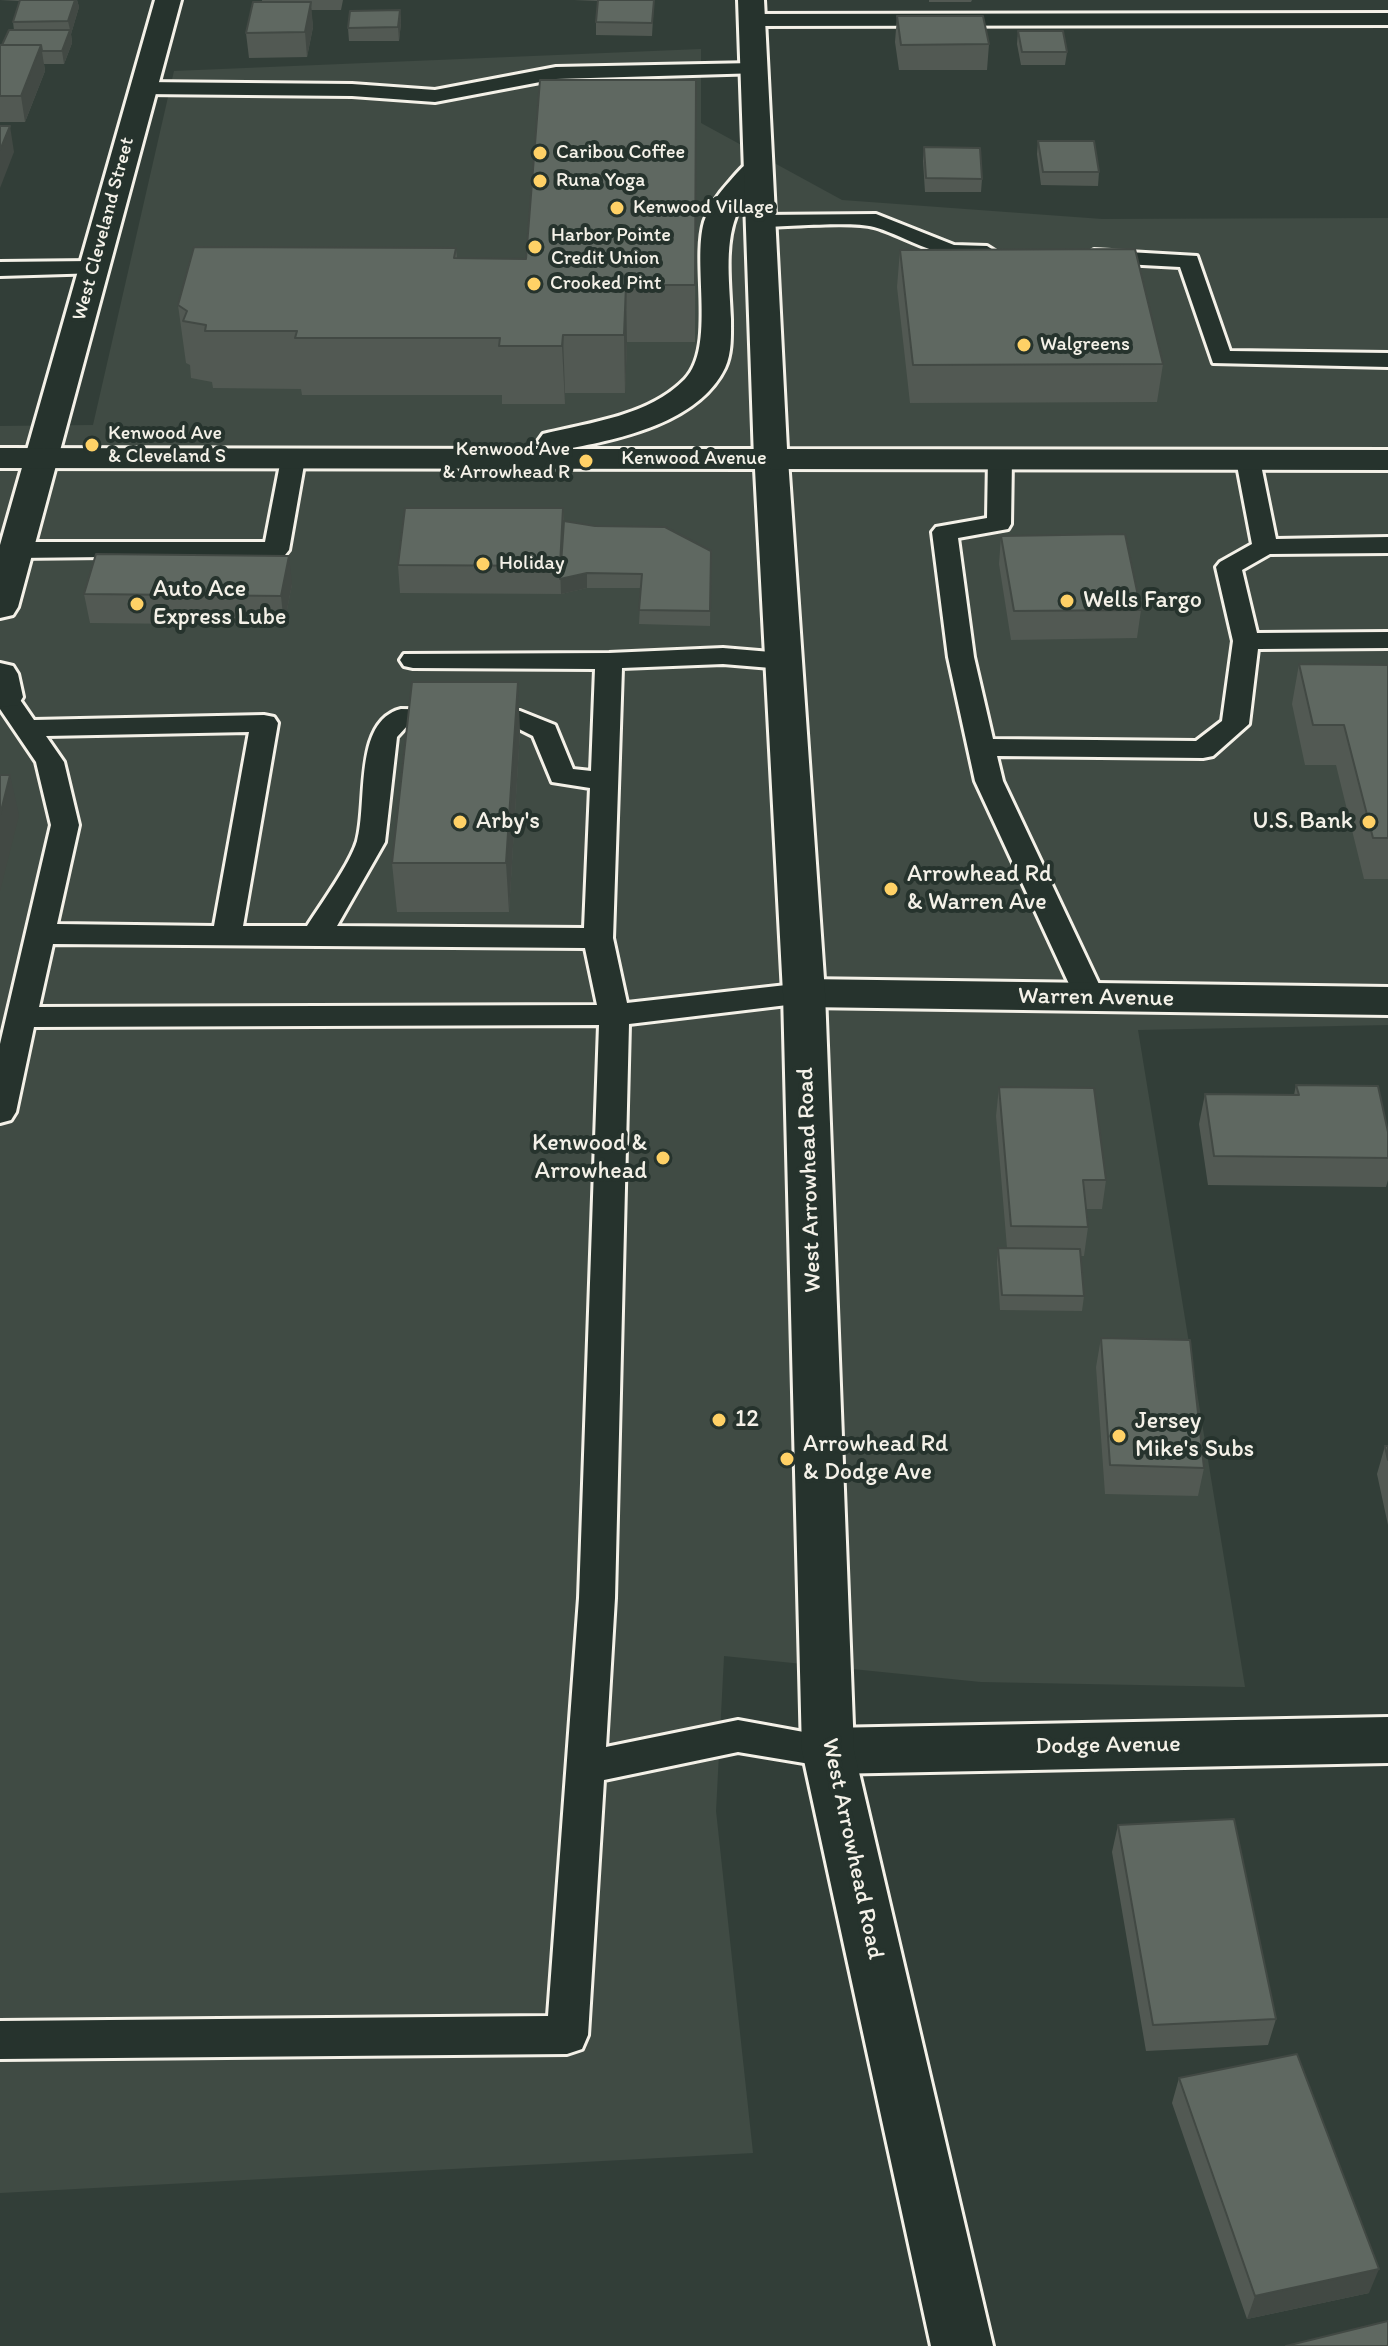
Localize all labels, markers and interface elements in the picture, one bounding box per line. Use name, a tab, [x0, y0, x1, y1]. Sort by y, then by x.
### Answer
street label: West Cleveland Street	[68, 135, 140, 323]
place label: Caribou Coffee	[556, 141, 685, 165]
marker: Caribou Coffee	[531, 144, 549, 162]
place label: Runa Yoga	[556, 169, 645, 193]
marker: Runa Yoga	[531, 172, 549, 190]
place label: Kenwood Village	[633, 196, 774, 220]
marker: Kenwood Village	[608, 199, 626, 217]
place label: Harbor Pointe Credit Union	[551, 224, 671, 271]
marker: Harbor Pointe Credit Union	[526, 238, 544, 256]
place label: Crooked Pint	[550, 272, 662, 296]
marker: Crooked Pint	[525, 275, 543, 293]
place label: Walgreens	[1040, 333, 1130, 357]
marker: Walgreens	[1015, 336, 1033, 354]
place label: Kenwood Ave & Cleveland S	[108, 422, 226, 469]
marker: Kenwood Ave & Cleveland S	[83, 436, 101, 454]
place label: Kenwood Ave & Arrowhead R	[443, 438, 570, 485]
street label: Kenwood Avenue	[621, 447, 767, 471]
marker: Kenwood Ave & Arrowhead R	[577, 452, 595, 470]
place label: Holiday	[499, 552, 564, 576]
marker: Holiday	[474, 555, 492, 573]
place label: Auto Ace Express Lube	[153, 576, 286, 632]
place label: Wells Fargo	[1083, 587, 1202, 615]
marker: Wells Fargo	[1058, 592, 1076, 610]
marker: Auto Ace Express Lube	[128, 595, 146, 613]
place label: Arby's	[476, 808, 540, 836]
place label: U.S. Bank	[1253, 808, 1353, 836]
marker: Arby's	[451, 813, 469, 831]
marker: U.S. Bank	[1360, 813, 1378, 831]
place label: Arrowhead Rd & Warren Ave	[907, 861, 1052, 917]
marker: Arrowhead Rd & Warren Ave	[882, 880, 900, 898]
street label: Warren Avenue	[1018, 982, 1174, 1014]
street label: West Arrowhead Road	[792, 1067, 828, 1293]
place label: Kenwood & Arrowhead	[532, 1130, 647, 1186]
marker: Kenwood & Arrowhead	[654, 1149, 672, 1167]
place label: 12	[735, 1406, 759, 1434]
place label: Jersey Mike's Subs	[1135, 1408, 1254, 1464]
marker: 12	[710, 1411, 728, 1429]
marker: Jersey Mike's Subs	[1110, 1427, 1128, 1445]
place label: Arrowhead Rd & Dodge Ave	[803, 1431, 948, 1487]
marker: Arrowhead Rd & Dodge Ave	[778, 1450, 796, 1468]
street label: Dodge Avenue	[1035, 1730, 1181, 1762]
street label: West Arrowhead Road	[814, 1736, 890, 1962]

